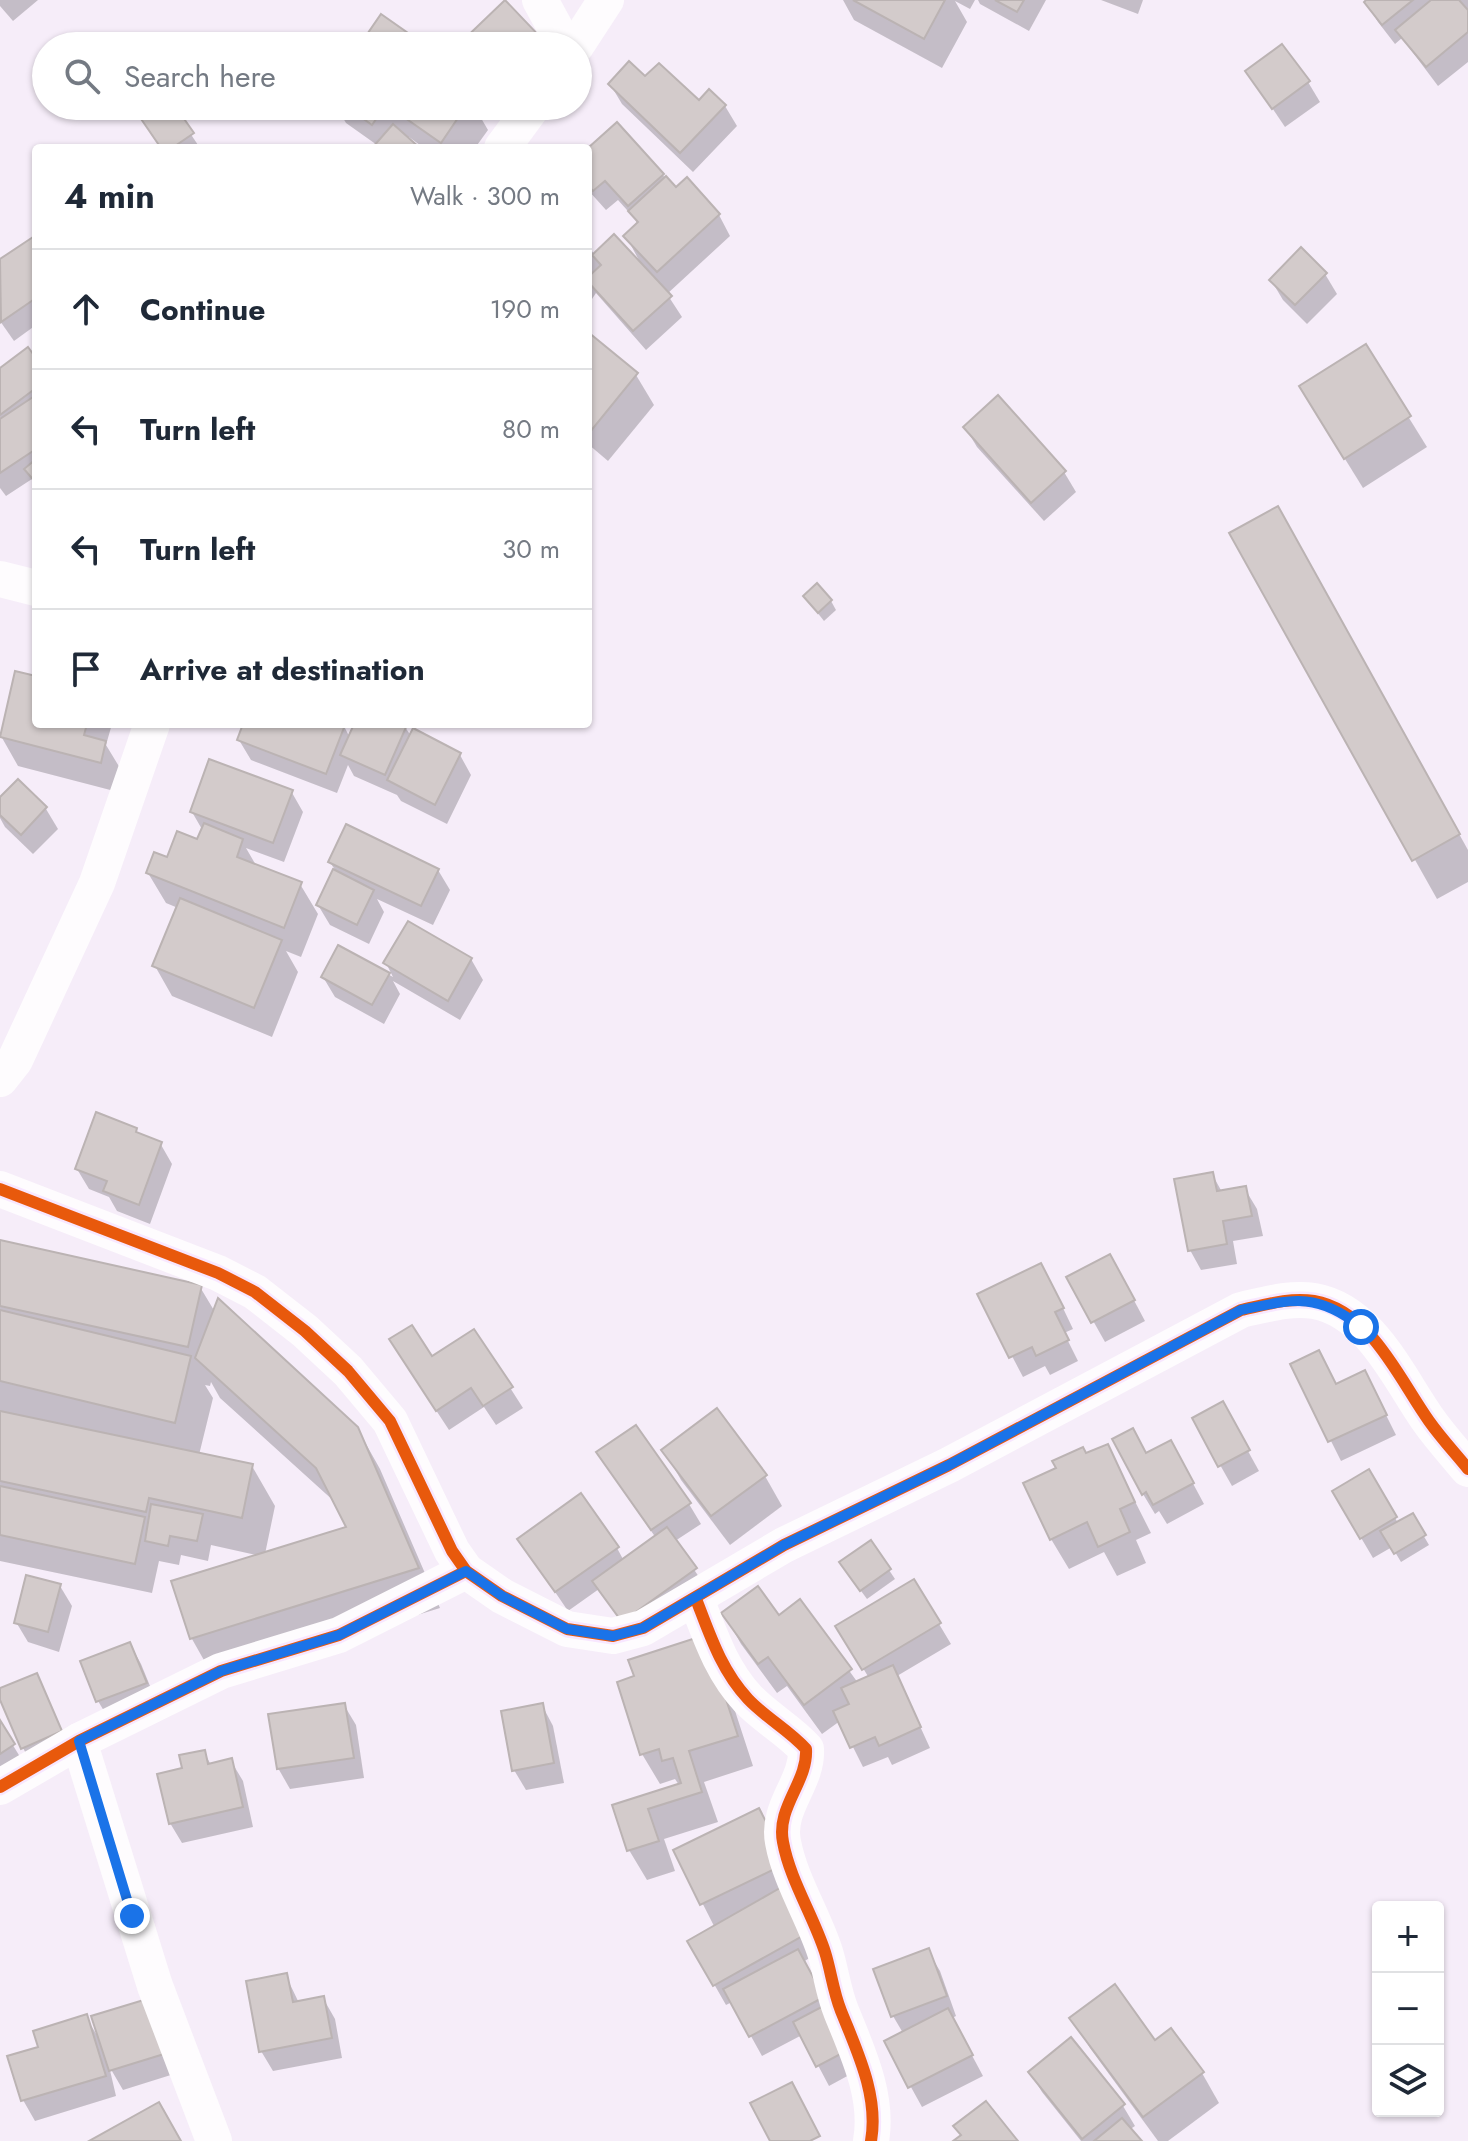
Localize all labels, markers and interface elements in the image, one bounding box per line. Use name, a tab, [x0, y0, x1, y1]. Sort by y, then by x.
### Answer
search box	[32, 32, 592, 120]
icon: search	[60, 54, 104, 98]
text: Search here	[124, 55, 276, 98]
text: 4 min	[64, 172, 155, 221]
text: Walk · 300 m	[410, 177, 560, 215]
icon: ahead	[64, 287, 108, 331]
text: Continue	[140, 288, 266, 331]
text: 190 m	[490, 290, 560, 328]
icon: left	[64, 407, 108, 451]
text: Turn left	[140, 408, 255, 451]
text: 80 m	[502, 410, 560, 448]
icon: left	[64, 527, 108, 571]
text: Turn left	[140, 528, 255, 571]
text: 30 m	[502, 530, 560, 568]
icon: arrive	[64, 647, 108, 691]
text: Arrive at destination	[140, 648, 425, 691]
route start	[1343, 1309, 1379, 1345]
route end	[114, 1898, 150, 1934]
map controls	[1372, 1901, 1444, 2117]
button: +	[1372, 1901, 1444, 1973]
button: −	[1372, 1973, 1444, 2045]
button: layers	[1372, 2045, 1444, 2117]

